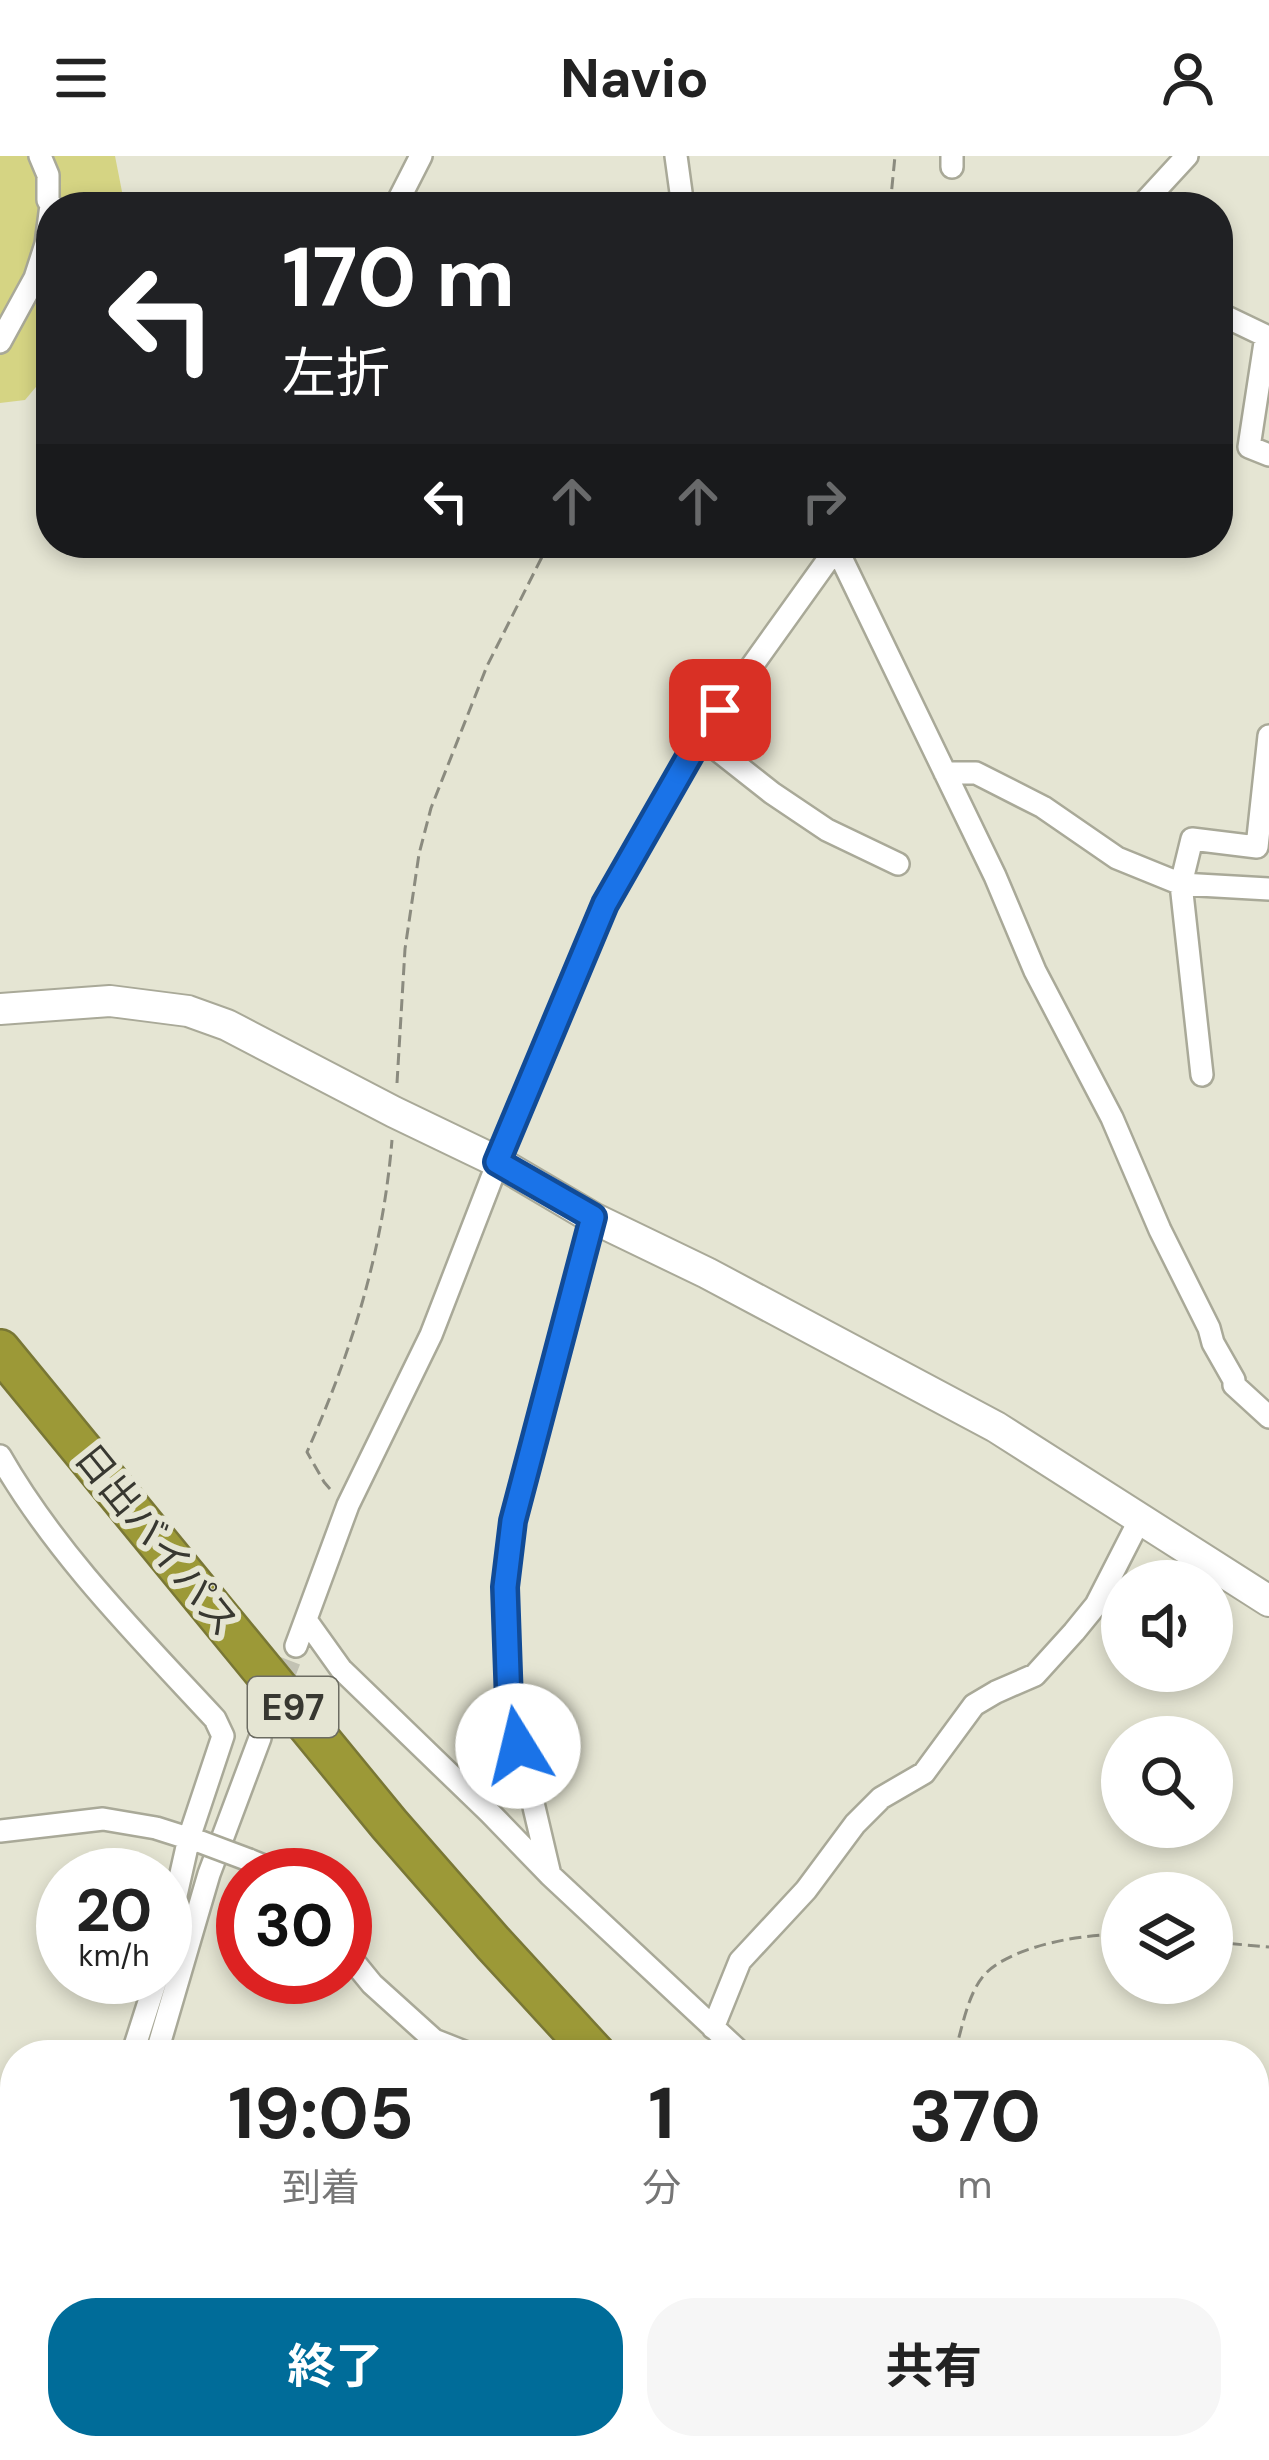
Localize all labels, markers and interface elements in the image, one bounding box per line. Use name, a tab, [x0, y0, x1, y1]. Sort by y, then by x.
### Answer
text: Navio	[560, 43, 709, 114]
icon: menu	[48, 45, 114, 111]
icon: person	[1155, 45, 1221, 111]
text: 170 m	[282, 223, 515, 332]
icon: left	[84, 240, 240, 396]
text: 左折	[282, 338, 390, 409]
icon: left	[413, 468, 479, 534]
icon: ahead	[539, 468, 605, 534]
icon: ahead	[665, 468, 731, 534]
icon: right	[791, 468, 857, 534]
pin	[669, 659, 771, 761]
icon: arrive	[687, 677, 753, 743]
street label: 日出バイパス	[64, 1433, 250, 1647]
map controls	[1101, 1560, 1233, 2004]
button: sound	[1101, 1560, 1233, 1692]
road number: E97	[248, 1677, 338, 1737]
position arrow	[455, 1683, 581, 1809]
button: search	[1101, 1716, 1233, 1848]
speed limit sign: 30	[216, 1848, 372, 2004]
text: 20	[76, 1871, 152, 1950]
button: layers	[1101, 1872, 1233, 2004]
text: km/h	[79, 1936, 149, 1975]
text: 19:05	[228, 2067, 414, 2160]
text: 1	[648, 2067, 675, 2160]
text: 370	[909, 2070, 1041, 2163]
text: m	[958, 2159, 992, 2210]
text: 到着	[282, 2162, 360, 2213]
text: 分	[642, 2162, 681, 2213]
button: 終了	[48, 2298, 623, 2436]
button: 共有	[647, 2298, 1221, 2436]

